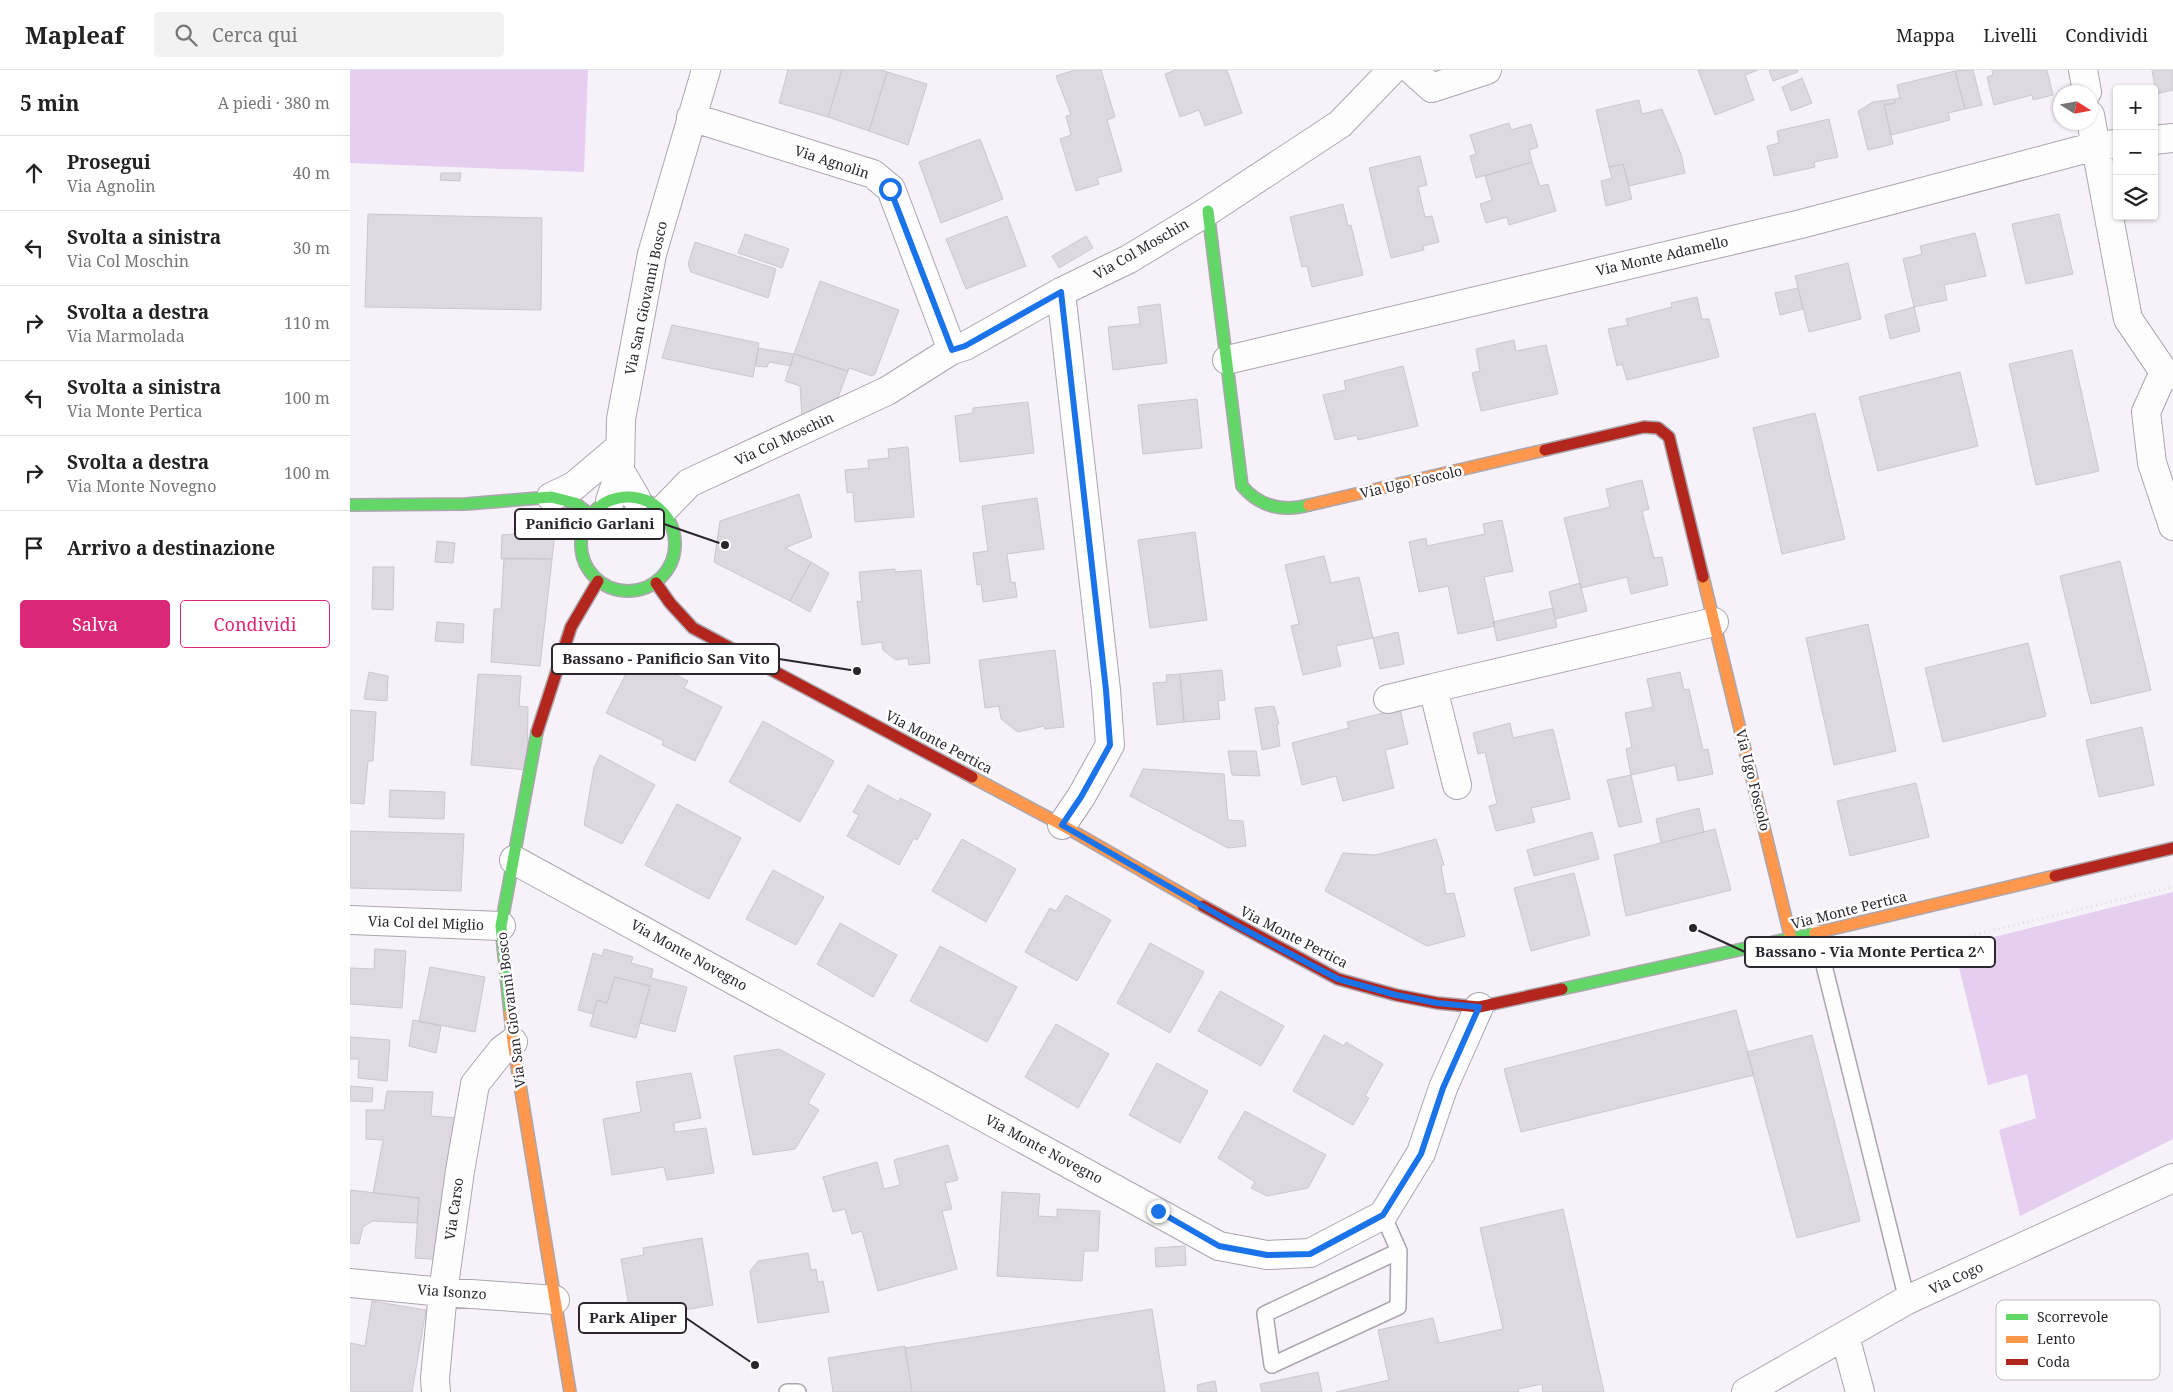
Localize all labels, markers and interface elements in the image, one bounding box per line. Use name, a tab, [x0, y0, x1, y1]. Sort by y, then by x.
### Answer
search box	[154, 12, 504, 57]
text: Mapleaf	[25, 18, 124, 51]
icon: search	[172, 21, 200, 49]
text: Cerca qui	[212, 22, 298, 48]
text: Mappa	[1896, 23, 1955, 47]
text: Livelli	[1983, 23, 2037, 47]
text: Condividi	[2065, 23, 2148, 47]
north arrow	[2053, 85, 2098, 130]
map controls	[2113, 85, 2158, 220]
button: +	[2113, 85, 2158, 130]
text: 5 min	[20, 89, 79, 117]
text: A piedi · 380 m	[218, 92, 330, 114]
button: −	[2113, 130, 2158, 175]
street label: Via Agnolin	[792, 141, 872, 183]
text: Prosegui	[67, 149, 151, 175]
icon: ahead	[20, 159, 48, 187]
text: 40 m	[293, 162, 330, 184]
text: Via Agnolin	[67, 175, 156, 197]
button: layers	[2113, 175, 2158, 220]
route start	[879, 178, 902, 201]
street label: Via Col Moschin	[1090, 214, 1192, 284]
street label: Via San Giovanni Bosco	[620, 219, 671, 377]
text: Svolta a sinistra	[67, 224, 221, 250]
street label: Via Monte Adamello	[1594, 231, 1730, 280]
icon: left	[20, 234, 48, 262]
text: 30 m	[293, 237, 330, 259]
text: Via Col Moschin	[67, 250, 189, 272]
text: Svolta a destra	[67, 299, 209, 325]
icon: right	[20, 309, 48, 337]
text: 110 m	[284, 312, 330, 334]
text: Via Marmolada	[67, 325, 185, 347]
text: Svolta a sinistra	[67, 374, 221, 400]
icon: left	[20, 384, 48, 412]
text: 100 m	[284, 387, 330, 409]
text: Via Monte Pertica	[67, 400, 202, 422]
street label: Via Col Moschin	[731, 407, 836, 470]
text: Svolta a destra	[67, 449, 209, 475]
icon: right	[20, 459, 48, 487]
street label: Via Ugo Foscolo	[1358, 461, 1464, 502]
text: 100 m	[284, 462, 330, 484]
text: Via Monte Novegno	[67, 475, 216, 497]
callout: Panificio Garlani	[515, 509, 664, 539]
text: Panificio Garlani	[526, 513, 655, 533]
icon: arrive	[20, 534, 48, 562]
text: Arrivo a destinazione	[67, 535, 275, 561]
button: Salva	[20, 600, 170, 648]
button: Condividi	[180, 600, 330, 648]
callout: Bassano - Panificio San Vito	[552, 644, 779, 674]
text: Bassano - Panificio San Vito	[562, 648, 770, 668]
street label: Via Monte Pertica	[882, 705, 996, 778]
street label: Via Ugo Foscolo	[1732, 727, 1775, 833]
street label: Via Monte Pertica	[1789, 886, 1909, 933]
street label: Via Monte Pertica	[1237, 901, 1351, 972]
street label: Via Col del Miglio	[368, 911, 484, 934]
street label: Via Monte Novegno	[627, 915, 751, 995]
street label: Via San Giovanni Bosco	[492, 931, 529, 1089]
callout: Bassano - Via Monte Pertica 2^	[1745, 937, 1995, 967]
text: Bassano - Via Monte Pertica 2^	[1755, 941, 1985, 961]
street label: Via Monte Novegno	[982, 1109, 1106, 1188]
street label: Via Carso	[440, 1176, 467, 1241]
route end	[1147, 1200, 1170, 1223]
street label: Via Cogo	[1926, 1257, 1986, 1298]
street label: Via Isonzo	[417, 1280, 487, 1303]
legend	[1996, 1300, 2160, 1380]
callout: Park Aliper	[579, 1303, 686, 1333]
text: Park Aliper	[589, 1307, 677, 1327]
text: Scorrevole	[2037, 1307, 2108, 1326]
text: Lento	[2037, 1329, 2075, 1348]
text: Coda	[2037, 1352, 2070, 1371]

